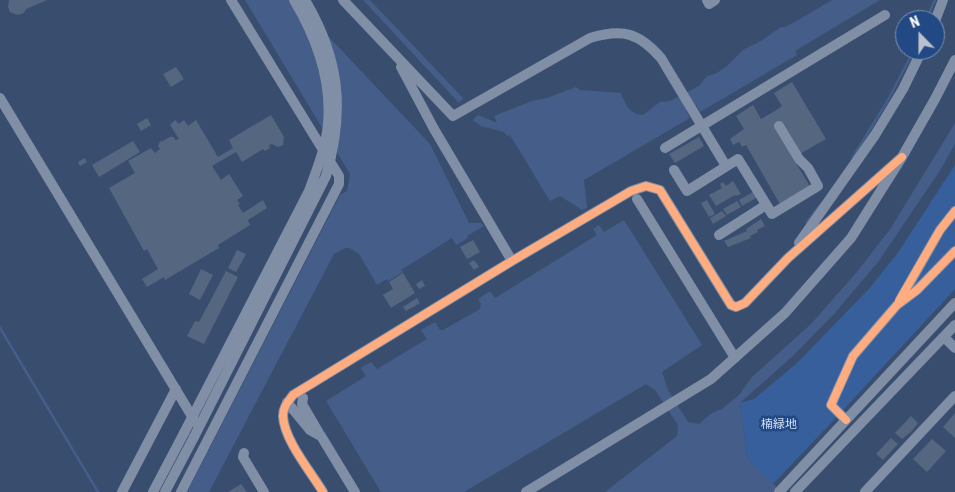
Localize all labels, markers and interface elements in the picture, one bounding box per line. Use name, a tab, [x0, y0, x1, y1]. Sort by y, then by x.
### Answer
north arrow	[895, 10, 945, 60]
text: N	[908, 13, 922, 31]
park label: 楠緑地	[761, 418, 797, 432]

